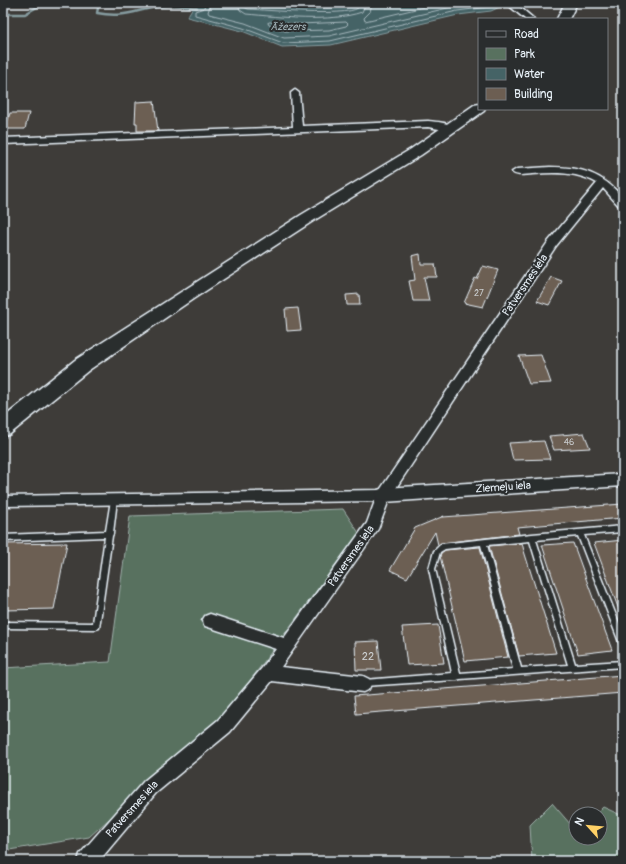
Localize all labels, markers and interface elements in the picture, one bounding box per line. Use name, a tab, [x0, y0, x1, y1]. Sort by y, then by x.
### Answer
legend	[478, 18, 608, 110]
water label: Āžezers	[270, 21, 307, 33]
text: Road	[514, 27, 539, 42]
text: Park	[514, 47, 535, 62]
text: Water	[514, 67, 545, 82]
text: Building	[514, 87, 553, 102]
street label: Patversmes iela	[500, 252, 550, 318]
house number: 27	[474, 288, 484, 299]
house number: 46	[564, 437, 574, 448]
street label: Ziemeļu iela	[475, 479, 531, 495]
street label: Patversmes iela	[325, 523, 377, 589]
house number: 22	[362, 650, 374, 663]
street label: Patversmes iela	[103, 778, 161, 840]
north arrow	[568, 806, 608, 846]
text: N	[572, 815, 587, 828]

